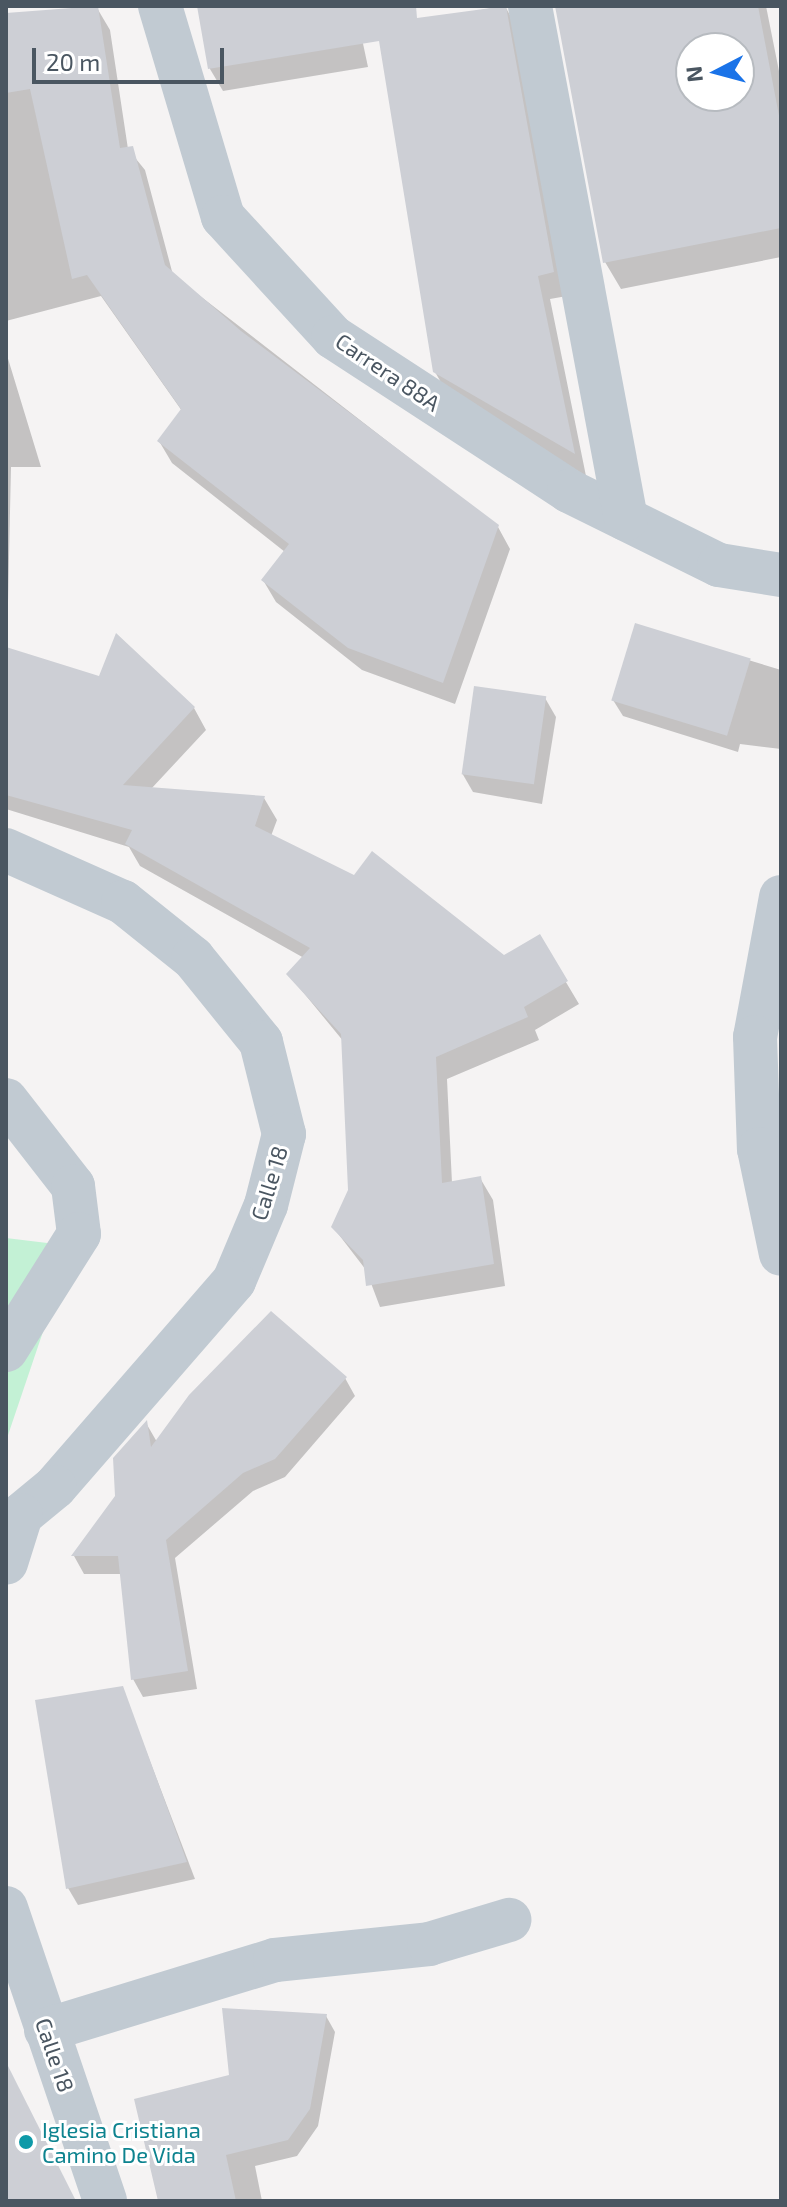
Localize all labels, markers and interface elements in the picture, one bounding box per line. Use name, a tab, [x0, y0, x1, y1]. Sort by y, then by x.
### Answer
scale bar	[36, 32, 228, 82]
north arrow	[675, 32, 755, 112]
text: 20 m	[46, 47, 100, 76]
text: N	[679, 65, 707, 84]
street label: Carrera 88A	[331, 328, 445, 416]
street label: Calle 18	[245, 1143, 293, 1223]
street label: Calle 18	[30, 2015, 80, 2095]
place label: Iglesia Cristiana Camino De Vida	[42, 2116, 201, 2168]
marker: Iglesia Cristiana Camino De Vida	[17, 2133, 35, 2151]

